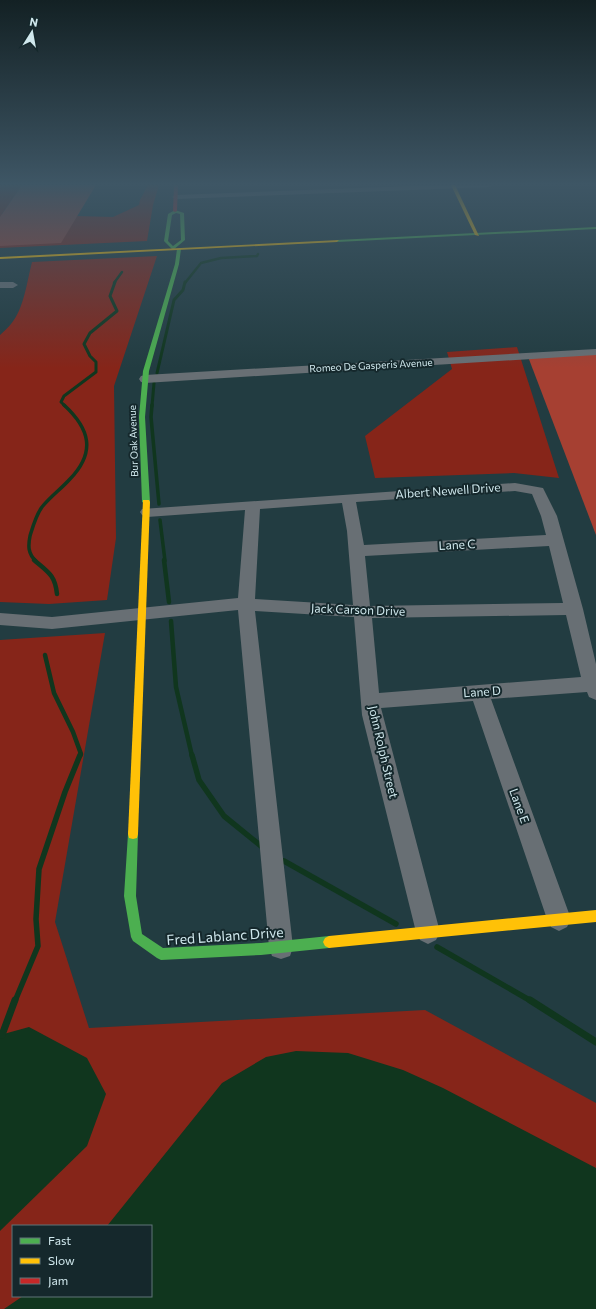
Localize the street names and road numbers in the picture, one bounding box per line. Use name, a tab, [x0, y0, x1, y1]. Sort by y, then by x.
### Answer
street label: Romeo De Gasperis Avenue	[309, 356, 433, 374]
street label: Bur Oak Avenue	[126, 405, 140, 477]
street label: Albert Newell Drive	[395, 479, 501, 501]
street label: Lane C	[438, 536, 476, 552]
street label: Jack Carson Drive	[311, 600, 405, 619]
street label: Lane D	[463, 683, 501, 699]
street label: John Rolph Street	[366, 704, 401, 800]
street label: Lane E	[507, 786, 533, 825]
street label: Fred Lablanc Drive	[166, 923, 284, 948]

